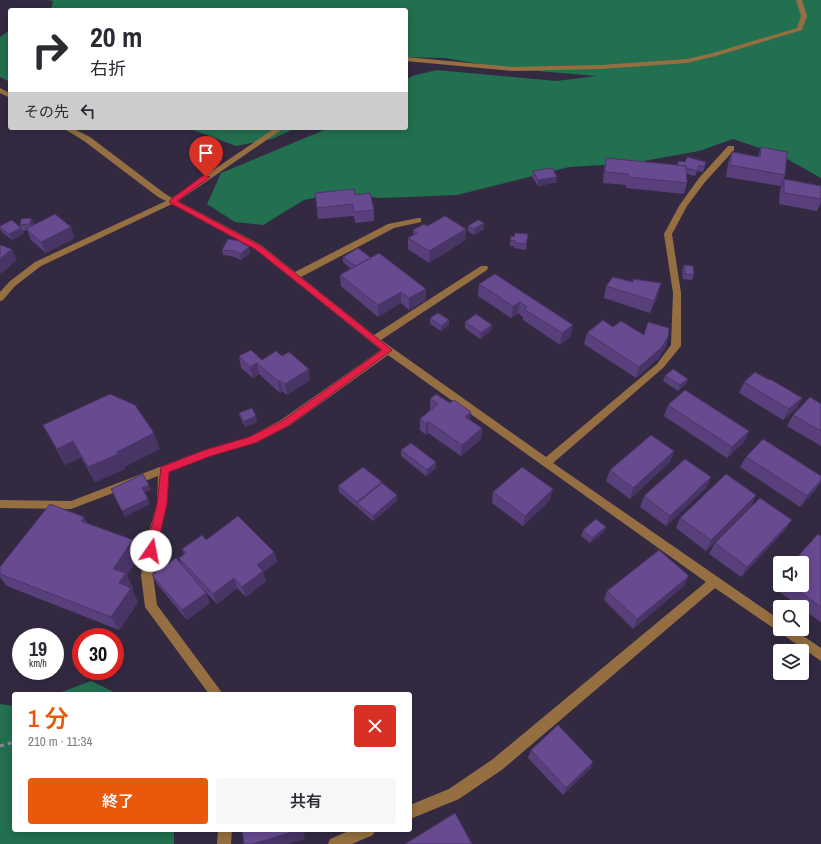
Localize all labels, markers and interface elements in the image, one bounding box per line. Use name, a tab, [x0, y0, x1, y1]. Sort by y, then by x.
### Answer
text: 20 m	[90, 18, 142, 56]
icon: right	[24, 24, 76, 76]
text: 右折	[90, 56, 126, 81]
icon: left	[77, 100, 99, 122]
text: その先	[24, 101, 69, 122]
pin	[189, 136, 223, 177]
icon: arrive	[195, 142, 217, 164]
position arrow	[130, 530, 172, 572]
map controls	[773, 556, 809, 680]
button: sound	[773, 556, 809, 592]
button: search	[773, 600, 809, 636]
speed limit sign: 30	[72, 628, 124, 680]
text: 19	[29, 635, 47, 662]
button: layers	[773, 644, 809, 680]
text: km/h	[29, 657, 47, 670]
text: 1 分	[28, 702, 68, 734]
button: close	[354, 705, 396, 747]
text: 210 m · 11:34	[28, 733, 92, 750]
button: 終了	[28, 778, 208, 824]
button: 共有	[216, 778, 396, 824]

